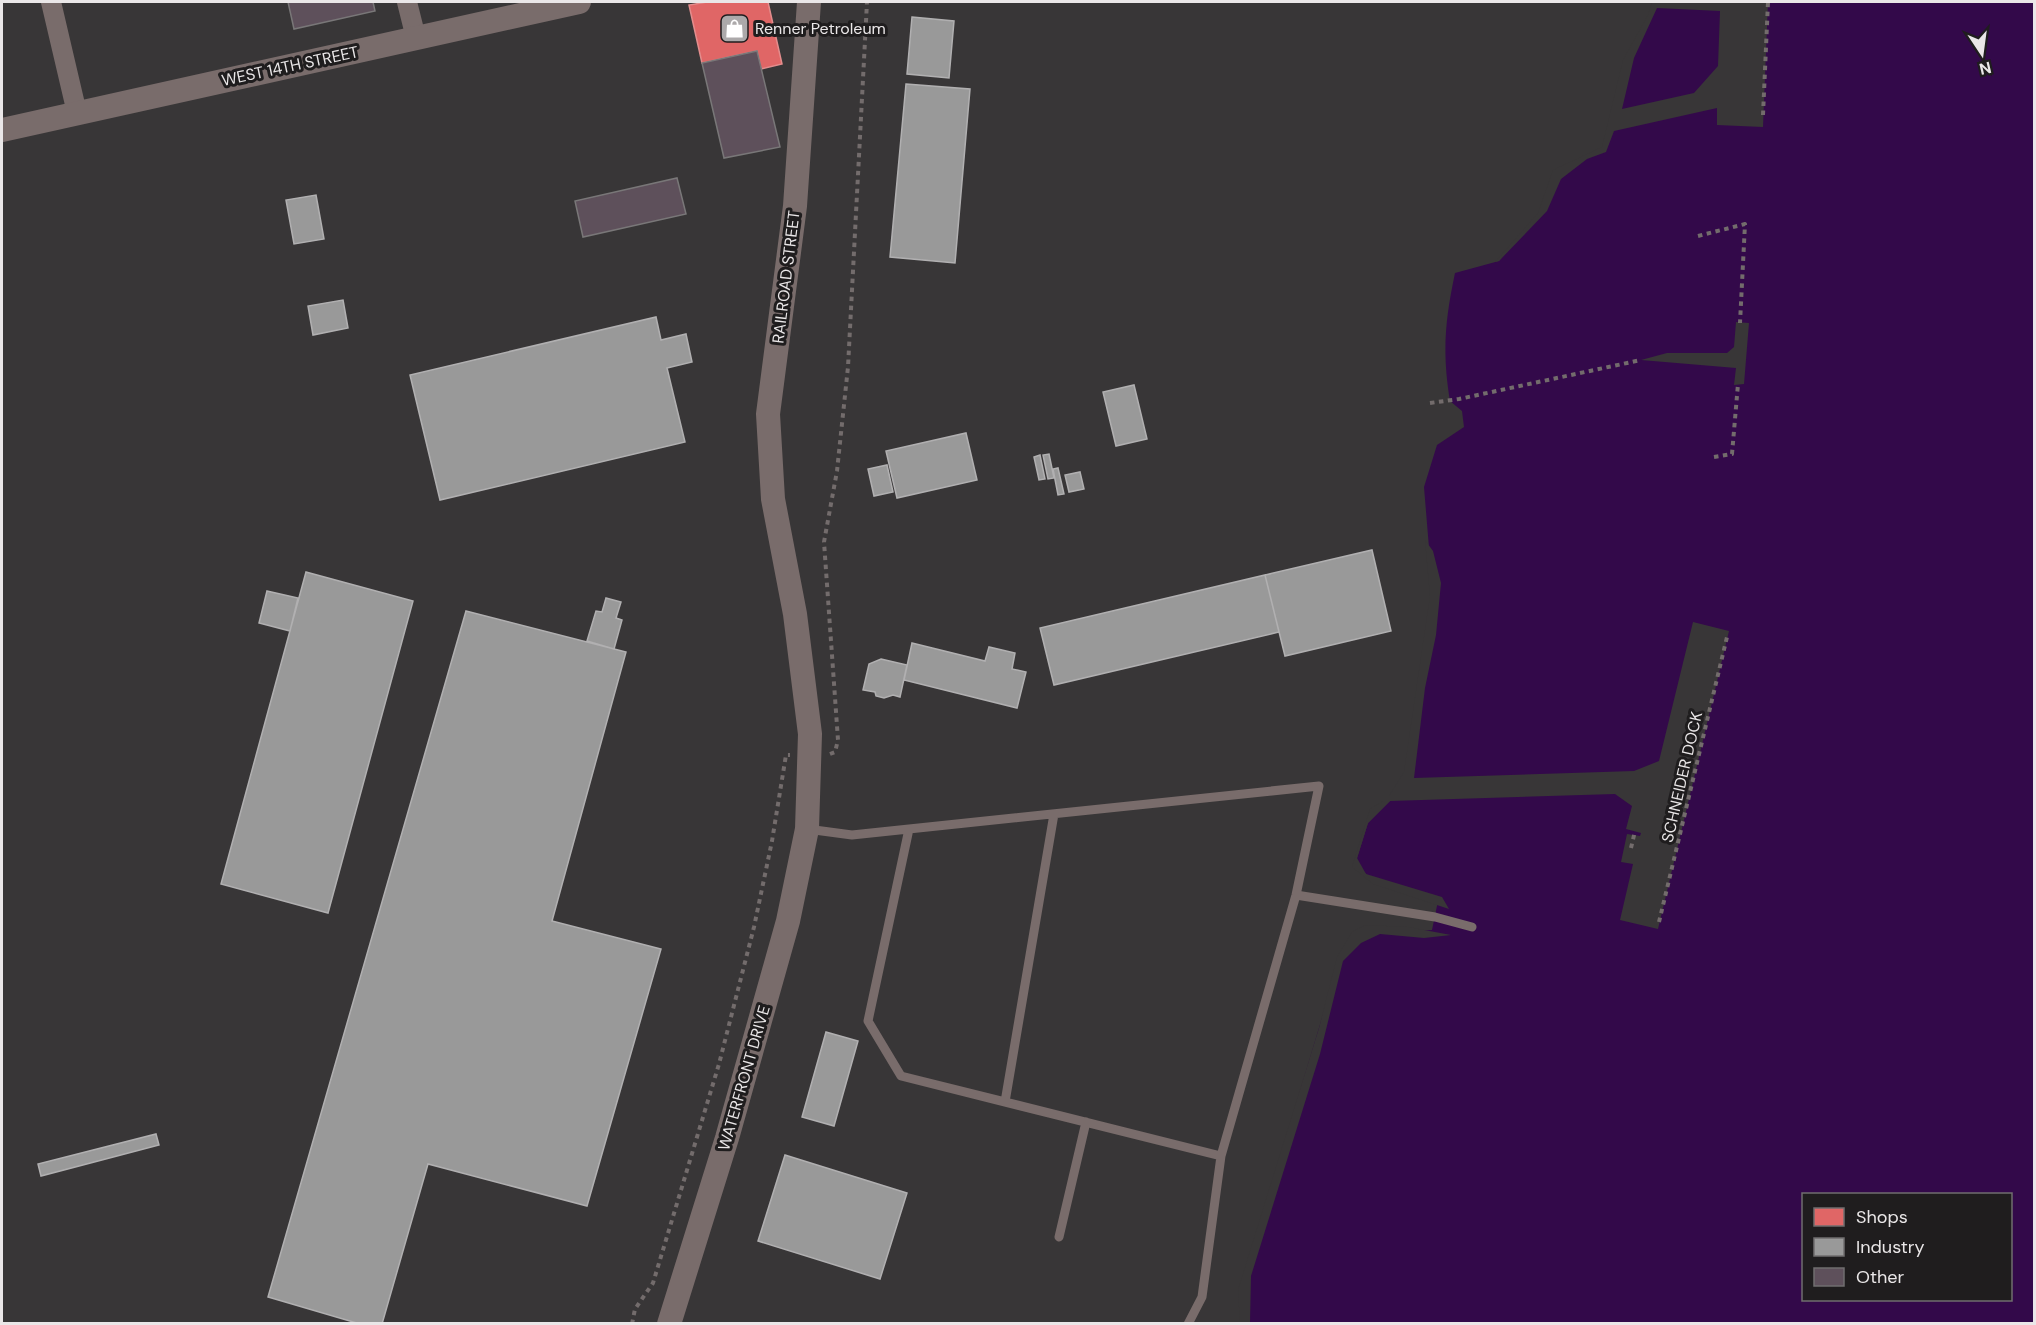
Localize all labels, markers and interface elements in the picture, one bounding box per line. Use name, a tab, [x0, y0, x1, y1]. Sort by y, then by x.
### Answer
shop icon: Renner Petroleum	[718, 12, 750, 44]
place label: Renner Petroleum	[755, 18, 886, 39]
north arrow	[1952, 24, 2012, 84]
street label: WEST 14TH STREET	[220, 41, 360, 91]
text: N	[1977, 57, 1993, 80]
street label: RAILROAD STREET	[767, 209, 805, 345]
street label: SCHNEIDER DOCK	[1657, 710, 1707, 844]
street label: WATERFRONT DRIVE	[713, 1003, 775, 1153]
legend	[1802, 1193, 2012, 1301]
text: Shops	[1856, 1205, 1908, 1229]
text: Industry	[1856, 1235, 1925, 1259]
text: Other	[1856, 1265, 1905, 1289]

